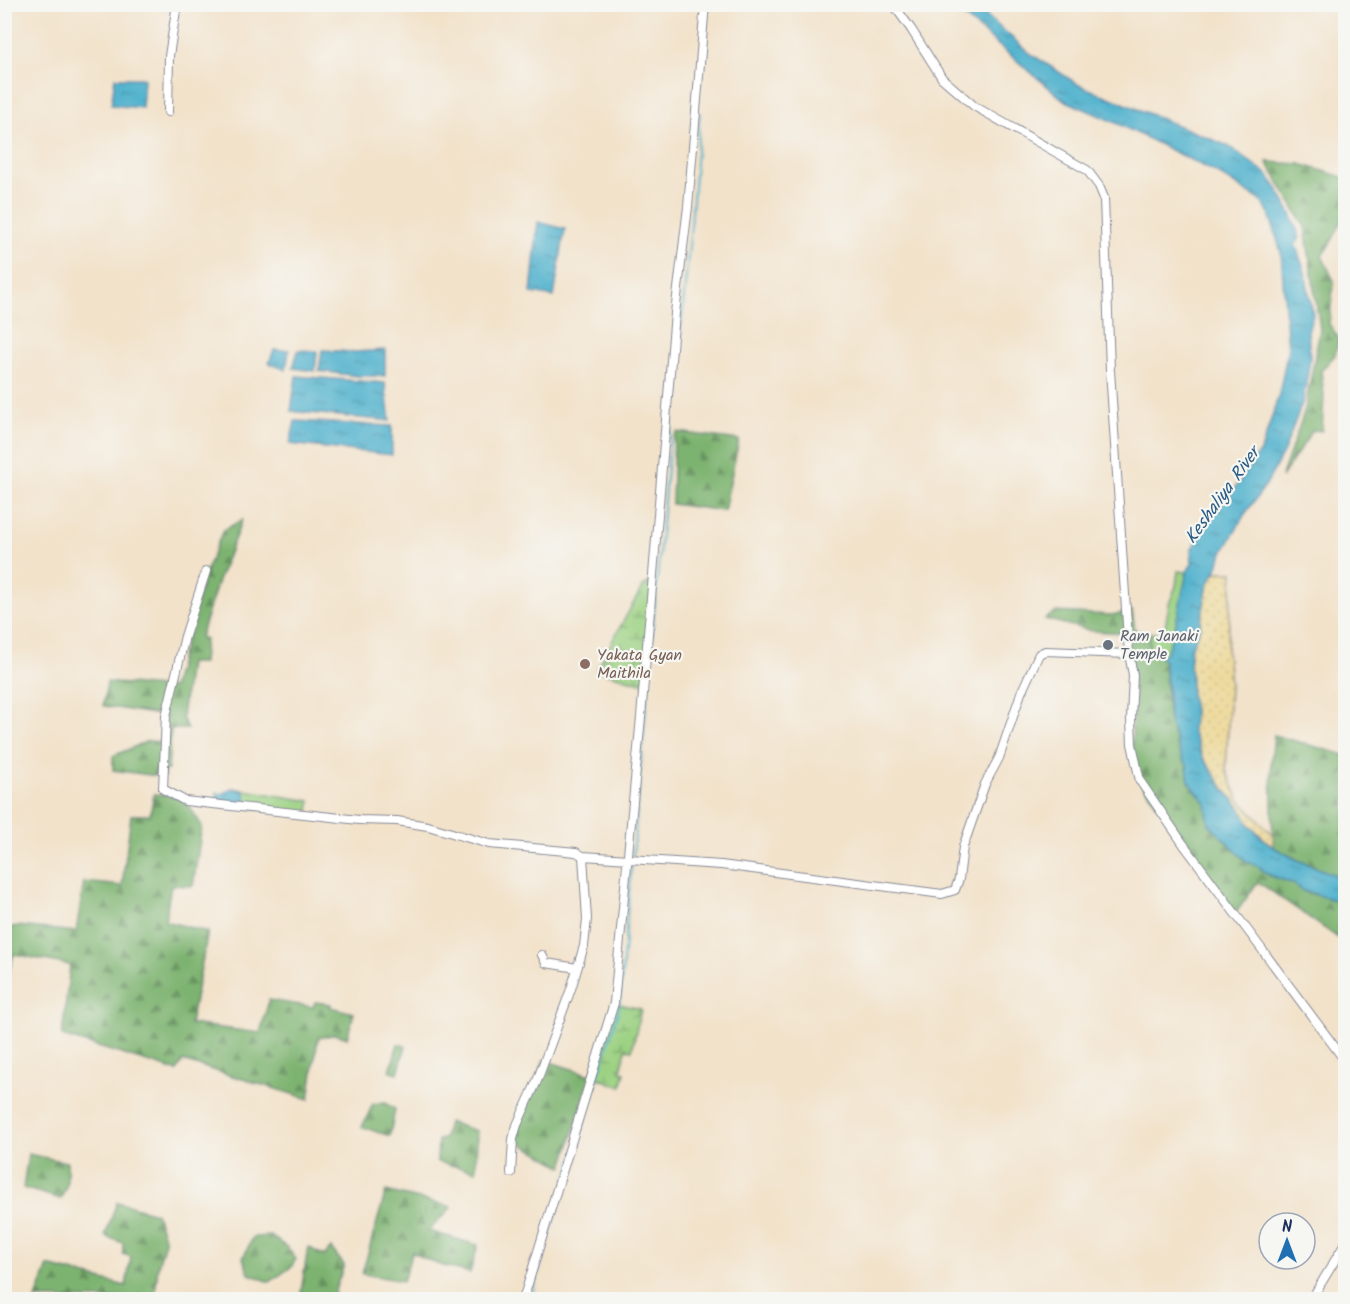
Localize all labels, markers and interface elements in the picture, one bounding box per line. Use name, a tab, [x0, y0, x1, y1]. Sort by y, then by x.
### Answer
water label: Keshaliya River	[1178, 438, 1271, 551]
place label: Ram Janaki Temple	[1120, 624, 1200, 667]
marker: Ram Janaki Temple	[1101, 638, 1115, 652]
place label: Yakata Gyan Maithila	[597, 643, 682, 686]
marker: Yakata Gyan Maithila	[578, 657, 592, 671]
north arrow	[1257, 1211, 1317, 1271]
text: N	[1282, 1215, 1292, 1240]

